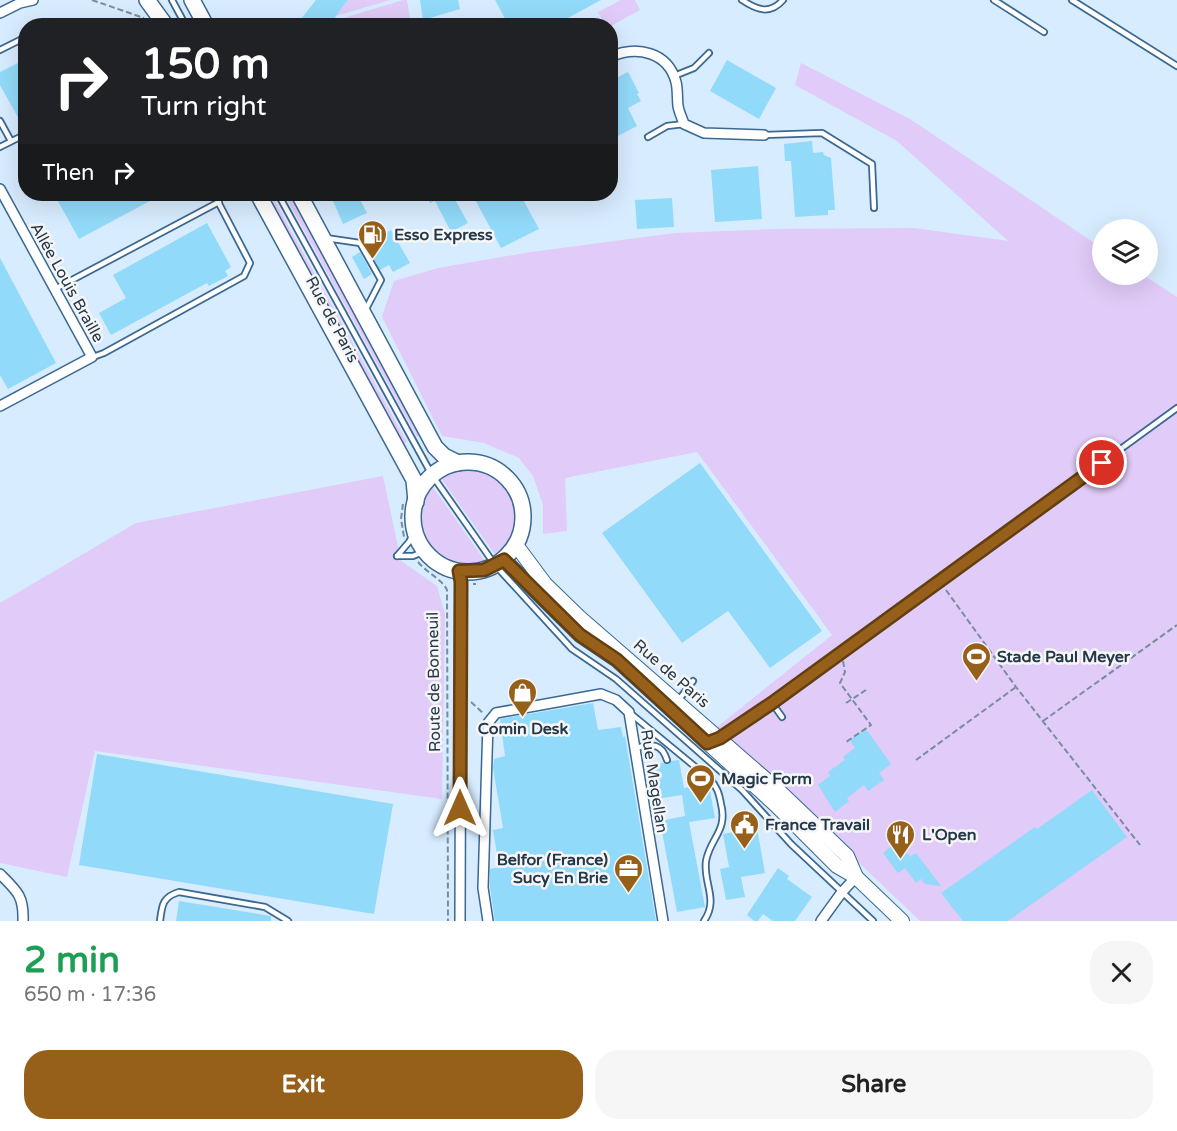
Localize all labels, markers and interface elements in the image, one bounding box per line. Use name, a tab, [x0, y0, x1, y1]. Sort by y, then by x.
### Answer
text: 150 m	[141, 39, 270, 90]
icon: right	[42, 42, 120, 120]
text: Turn right	[141, 90, 267, 123]
icon: right	[107, 156, 140, 189]
text: Then	[42, 160, 95, 186]
fuel station icon: Esso Express	[357, 218, 389, 260]
street label: Allée Louis Braille	[26, 219, 108, 346]
map controls	[1092, 219, 1158, 285]
button: layers	[1092, 219, 1158, 285]
place label: Esso Express	[394, 225, 493, 245]
street label: Rue de Paris	[301, 273, 363, 366]
pin	[1076, 437, 1127, 488]
icon: arrive	[1085, 446, 1118, 479]
street label: Route de Bonneuil	[423, 612, 445, 752]
street label: Rue de Paris	[629, 635, 714, 712]
sports icon: Stade Paul Meyer	[960, 640, 992, 682]
place label: Stade Paul Meyer	[997, 647, 1131, 667]
shop icon: Comin Desk	[507, 676, 539, 718]
place label: Comin Desk	[478, 719, 568, 739]
street label: Rue Magellan	[636, 728, 672, 834]
sports icon: Magic Form	[684, 762, 716, 804]
place label: Magic Form	[721, 769, 812, 789]
position arrow	[428, 776, 492, 840]
public building icon: France Travail	[728, 808, 760, 850]
place label: France Travail	[765, 815, 870, 835]
restaurant icon: L'Open	[885, 818, 917, 860]
place label: L'Open	[922, 825, 977, 845]
place label: Belfor (France) Sucy En Brie	[497, 850, 608, 888]
office icon: Belfor (France) Sucy En Brie	[613, 852, 645, 894]
text: 2 min	[24, 939, 120, 982]
button: close	[1090, 941, 1153, 1004]
text: 650 m · 17:36	[24, 983, 156, 1007]
button: Exit	[24, 1050, 583, 1119]
button: Share	[595, 1050, 1153, 1119]

